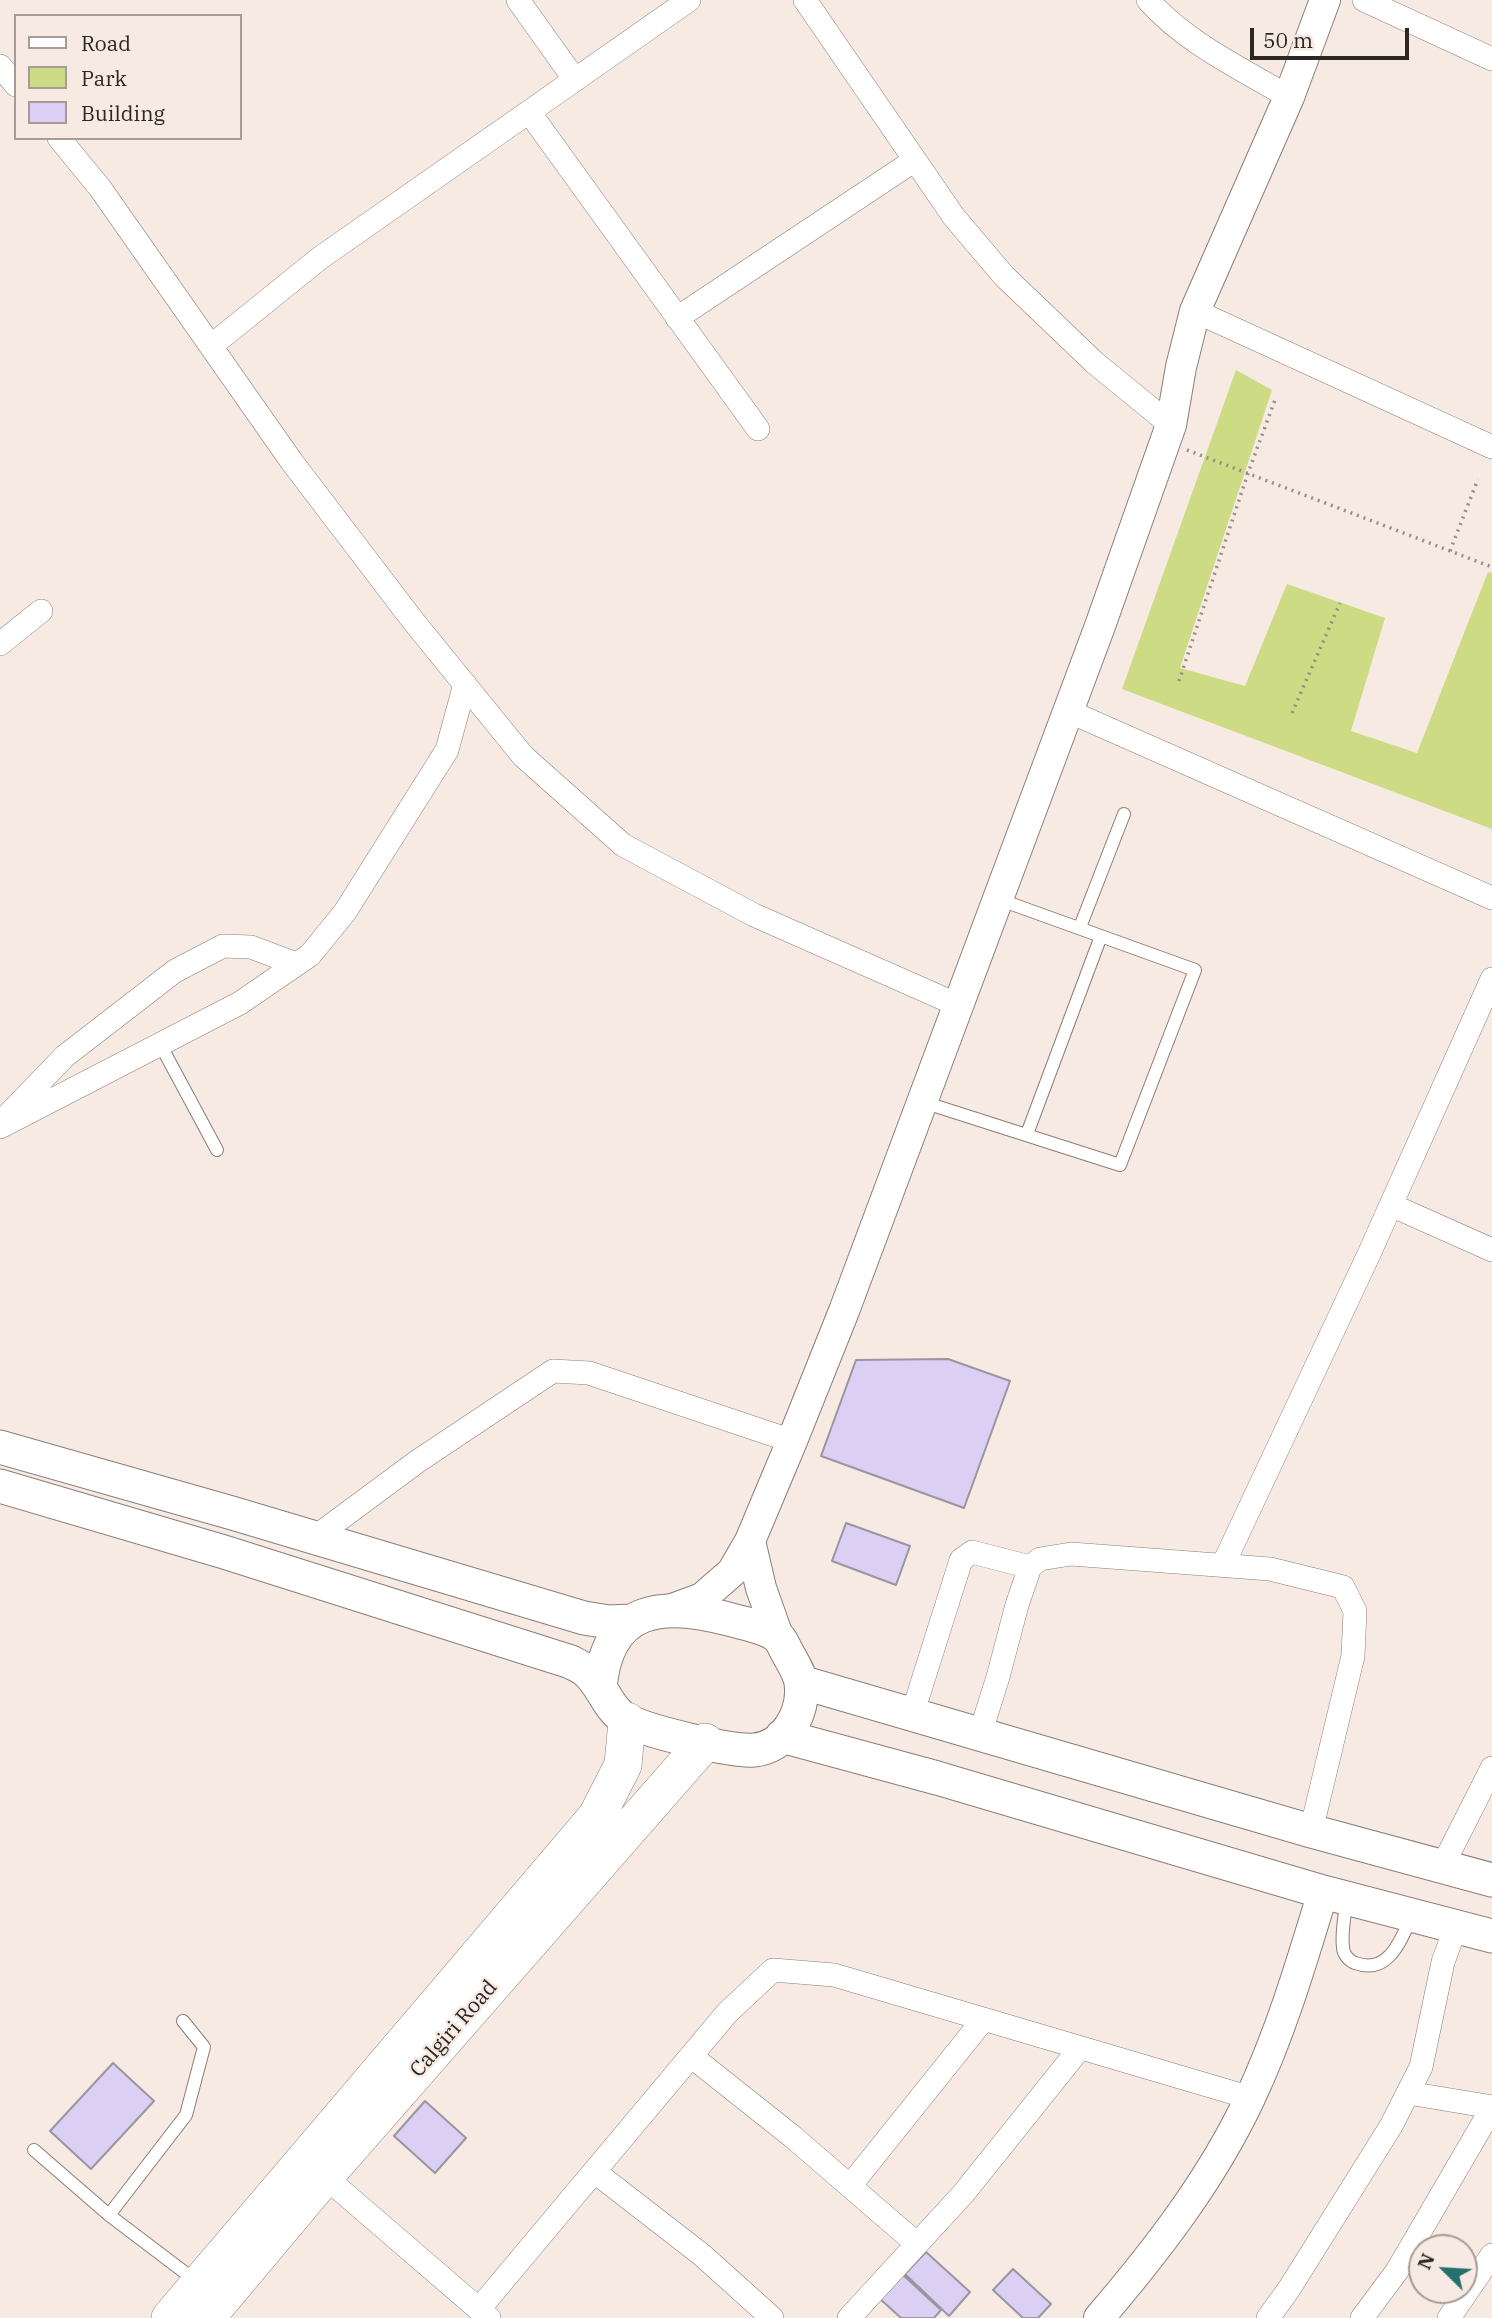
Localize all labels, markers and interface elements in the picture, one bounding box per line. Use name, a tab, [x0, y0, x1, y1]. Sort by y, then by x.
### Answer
legend	[14, 14, 242, 140]
scale bar	[1254, 14, 1413, 58]
text: 50 m	[1263, 26, 1313, 54]
text: Road	[81, 29, 131, 57]
text: Park	[81, 64, 127, 92]
text: Building	[81, 99, 165, 127]
street label: Calgiri Road	[405, 1975, 503, 2083]
north arrow	[1408, 2234, 1478, 2304]
text: N	[1412, 2250, 1440, 2273]

